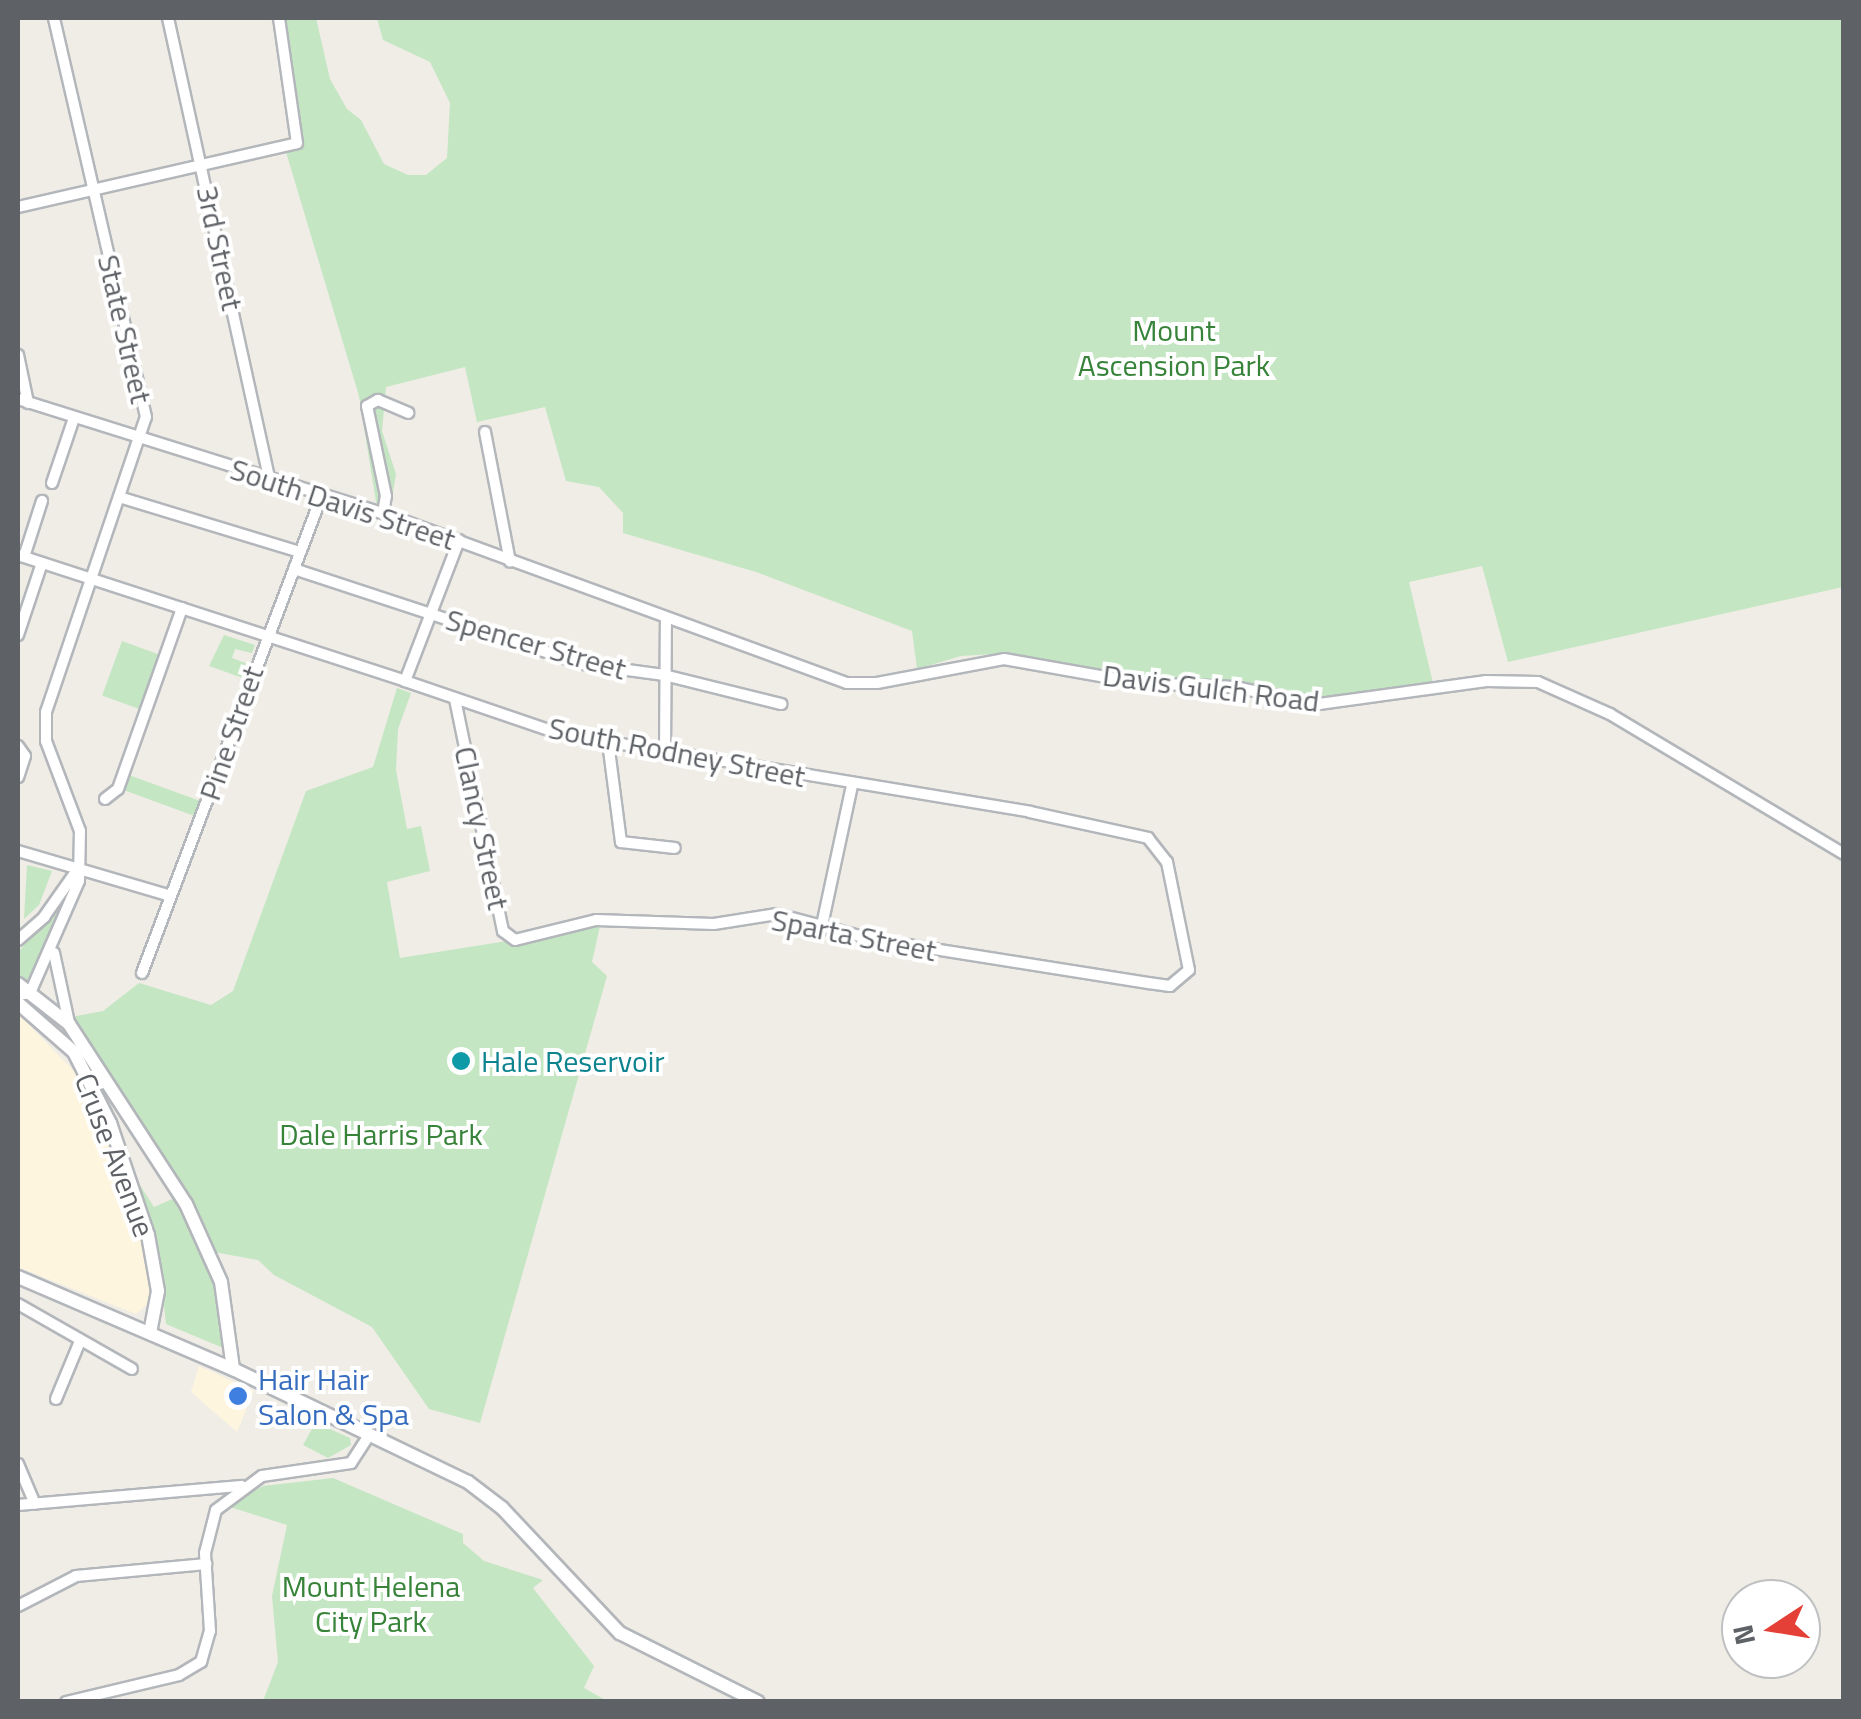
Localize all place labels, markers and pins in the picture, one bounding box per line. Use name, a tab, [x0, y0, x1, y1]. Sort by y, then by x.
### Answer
place label: Hale Reservoir	[481, 1043, 665, 1079]
marker: Hale Reservoir	[450, 1050, 472, 1072]
place label: Hair Hair Salon & Spa	[258, 1361, 409, 1432]
marker: Hair Hair Salon & Spa	[227, 1385, 249, 1407]

